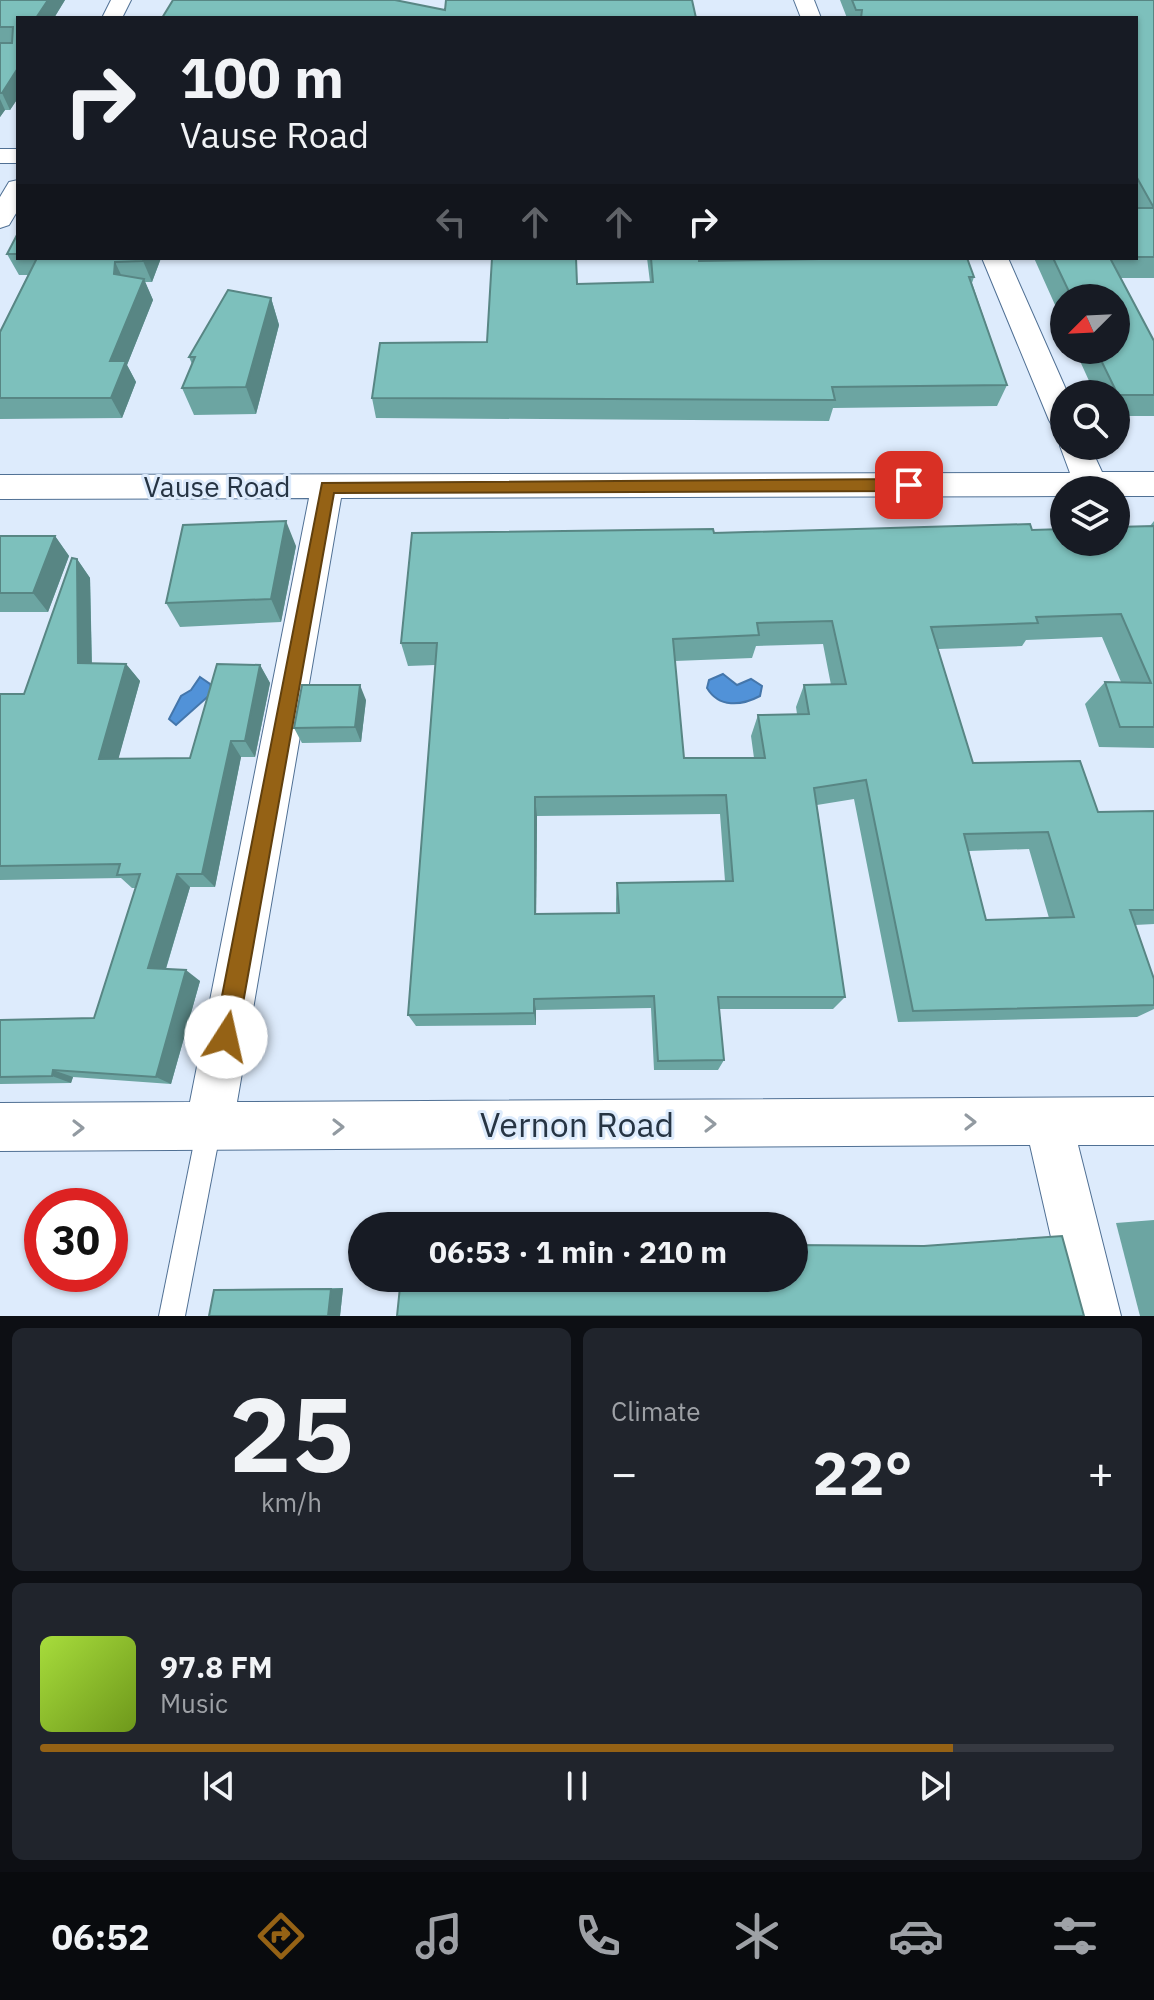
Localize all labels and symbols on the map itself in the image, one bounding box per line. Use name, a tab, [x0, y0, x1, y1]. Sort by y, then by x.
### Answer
north arrow	[1050, 284, 1130, 364]
pin	[875, 451, 943, 519]
street label: Vause Road	[143, 468, 291, 505]
position arrow	[184, 995, 268, 1079]
street label: Vernon Road	[480, 1102, 674, 1146]
one-way arrow	[964, 1113, 977, 1131]
one-way arrow	[704, 1115, 717, 1133]
one-way arrow	[332, 1118, 345, 1136]
one-way arrow	[72, 1119, 85, 1137]
speed limit sign: 30	[24, 1188, 128, 1292]

